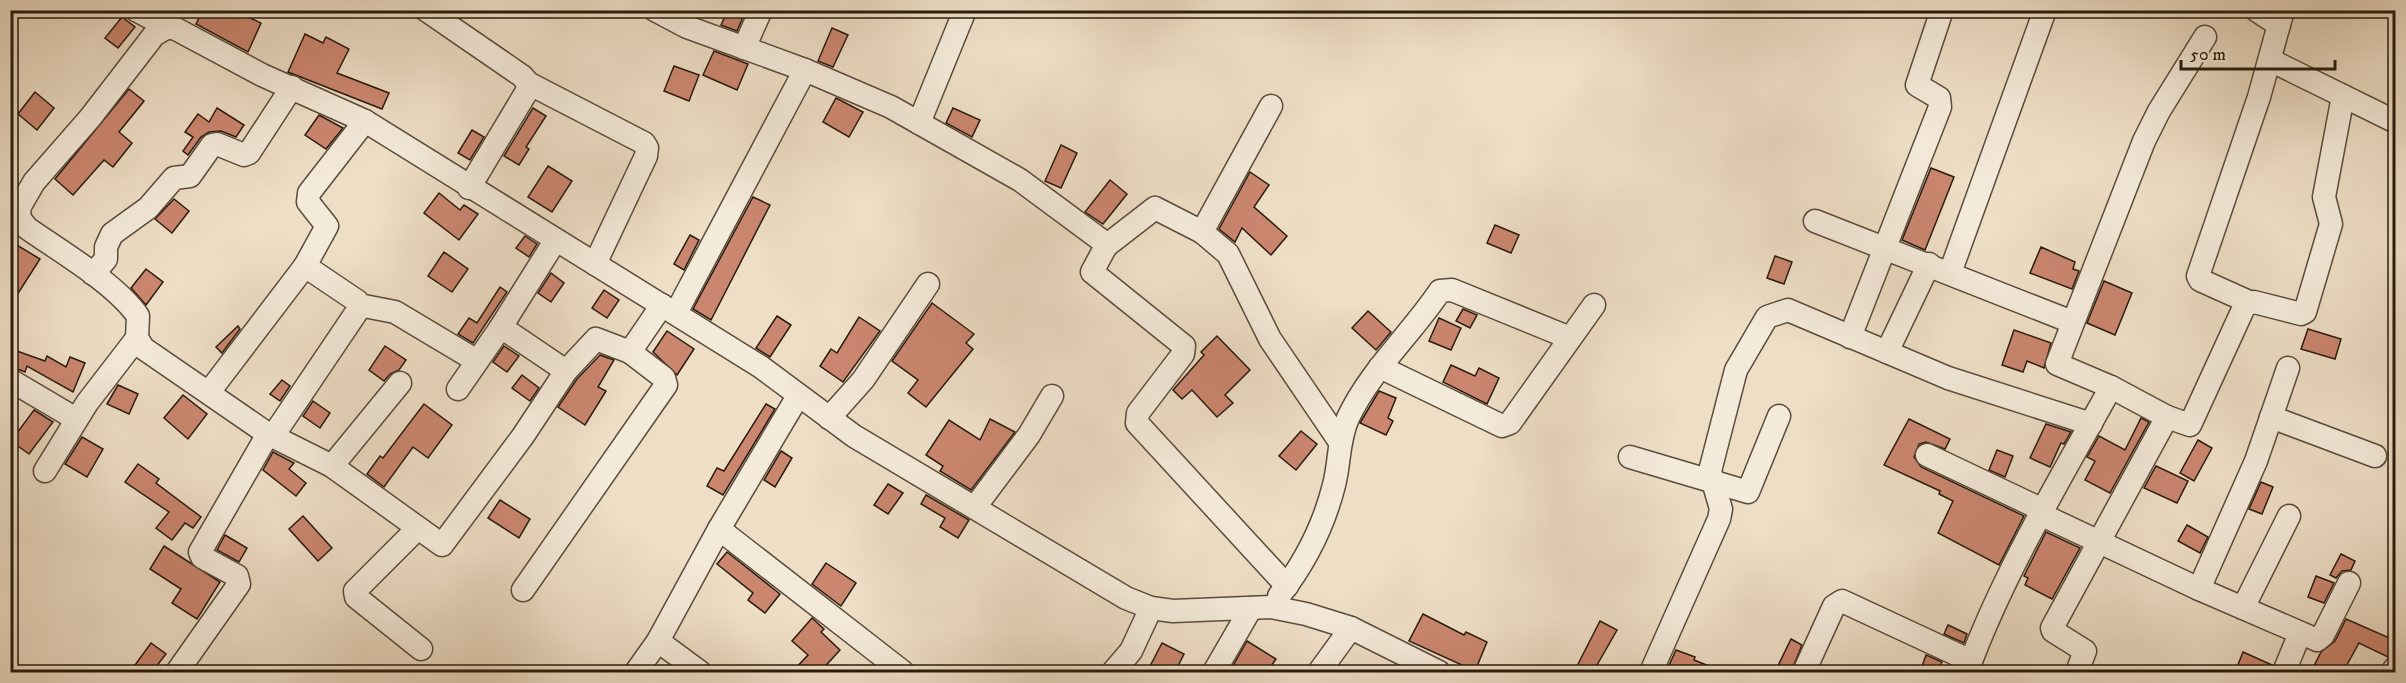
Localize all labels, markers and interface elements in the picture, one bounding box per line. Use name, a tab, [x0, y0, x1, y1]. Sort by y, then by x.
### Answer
scale bar	[2181, 33, 2336, 71]
text: 50 m	[2190, 44, 2226, 66]

